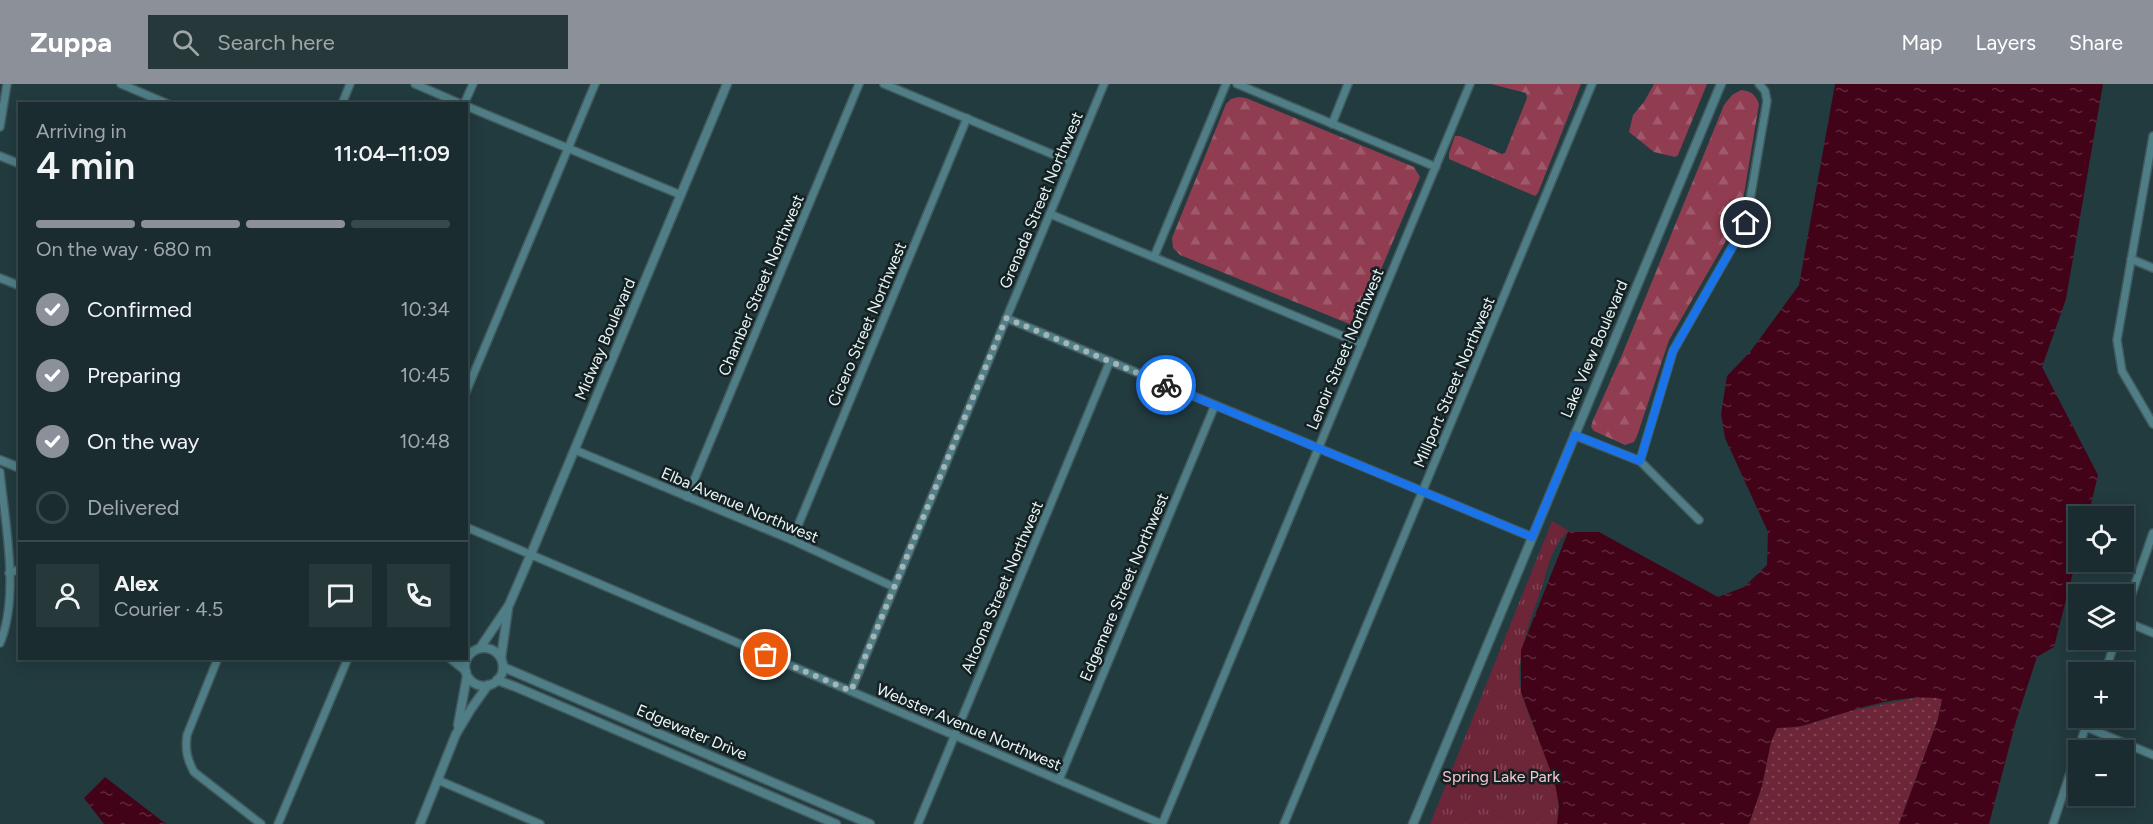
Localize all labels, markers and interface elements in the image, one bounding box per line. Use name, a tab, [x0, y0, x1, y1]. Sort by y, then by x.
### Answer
search box	[148, 15, 568, 69]
text: Zuppa	[30, 25, 112, 59]
icon: search	[169, 26, 202, 59]
text: Search here	[217, 29, 335, 56]
text: Map	[1902, 30, 1942, 55]
text: Layers	[1975, 30, 2036, 55]
text: Share	[2069, 30, 2123, 55]
street label: Grenada Street Northwest	[995, 109, 1087, 291]
text: Arriving in	[36, 119, 126, 143]
text: 11:04–11:09	[334, 140, 450, 167]
text: 4 min	[36, 142, 135, 189]
street label: Chamber Street Northwest	[714, 192, 808, 378]
pin	[1720, 197, 1771, 248]
icon: home	[1729, 206, 1762, 239]
text: On the way · 680 m	[36, 237, 212, 261]
street label: Cicero Street Northwest	[824, 239, 910, 409]
street label: Lenoir Street Northwest	[1302, 265, 1388, 433]
street label: Midway Boulevard	[571, 275, 639, 403]
street label: Lake View Boulevard	[1556, 277, 1632, 421]
icon: check	[36, 293, 69, 326]
street label: Millport Street Northwest	[1409, 294, 1499, 470]
text: Confirmed	[87, 296, 192, 323]
text: 10:34	[401, 297, 450, 321]
courier	[1136, 355, 1196, 415]
icon: check	[36, 359, 69, 392]
text: Preparing	[87, 362, 181, 389]
text: 10:45	[400, 363, 450, 387]
icon: bike	[1150, 369, 1183, 402]
icon: check	[36, 425, 69, 458]
text: On the way	[87, 428, 199, 455]
text: 10:48	[399, 429, 450, 453]
street label: Elba Avenue Northwest	[658, 463, 822, 547]
street label: Edgemere Street Northwest	[1076, 490, 1172, 684]
text: Delivered	[87, 494, 180, 521]
street label: Altoona Street Northwest	[957, 498, 1047, 676]
map controls	[2068, 506, 2134, 806]
button: locate	[2068, 506, 2134, 572]
button: person	[36, 564, 99, 627]
button: chat	[309, 564, 372, 627]
button: phone	[387, 564, 450, 627]
text: Alex	[114, 570, 159, 597]
button: layers	[2068, 584, 2134, 650]
text: Courier · 4.5	[114, 597, 223, 621]
pin	[740, 629, 791, 680]
icon: bag	[749, 638, 782, 671]
button: +	[2068, 662, 2134, 728]
street label: Webster Avenue Northwest	[874, 679, 1064, 775]
street label: Edgewater Drive	[634, 700, 750, 764]
button: −	[2068, 740, 2134, 806]
park label: Spring Lake Park	[1442, 767, 1560, 786]

